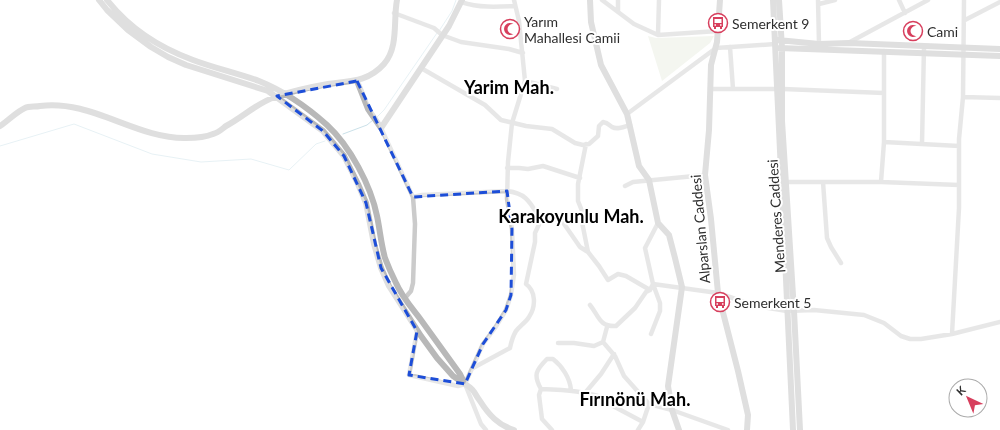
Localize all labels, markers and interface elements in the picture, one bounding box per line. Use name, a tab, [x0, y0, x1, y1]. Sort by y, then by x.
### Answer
bus stop icon: Semerkent 9	[707, 12, 729, 34]
place label: Yarım Mahallesi Camii	[524, 13, 620, 46]
place label: Semerkent 9	[732, 15, 810, 32]
mosque icon: Yarım Mahallesi Camii	[499, 18, 521, 40]
mosque icon: Cami	[902, 20, 924, 42]
place label: Cami	[927, 23, 958, 40]
district label: Yarim Mah.	[463, 76, 554, 98]
street label: Menderes Caddesi	[764, 159, 788, 273]
street label: Alparslan Caddesi	[687, 174, 713, 284]
district label: Karakoyunlu Mah.	[498, 205, 644, 227]
bus stop icon: Semerkent 5	[709, 291, 731, 313]
place label: Semerkent 5	[734, 294, 812, 311]
north arrow	[948, 378, 988, 418]
text: K	[953, 383, 968, 398]
district label: Fırınönü Mah.	[580, 388, 690, 410]

